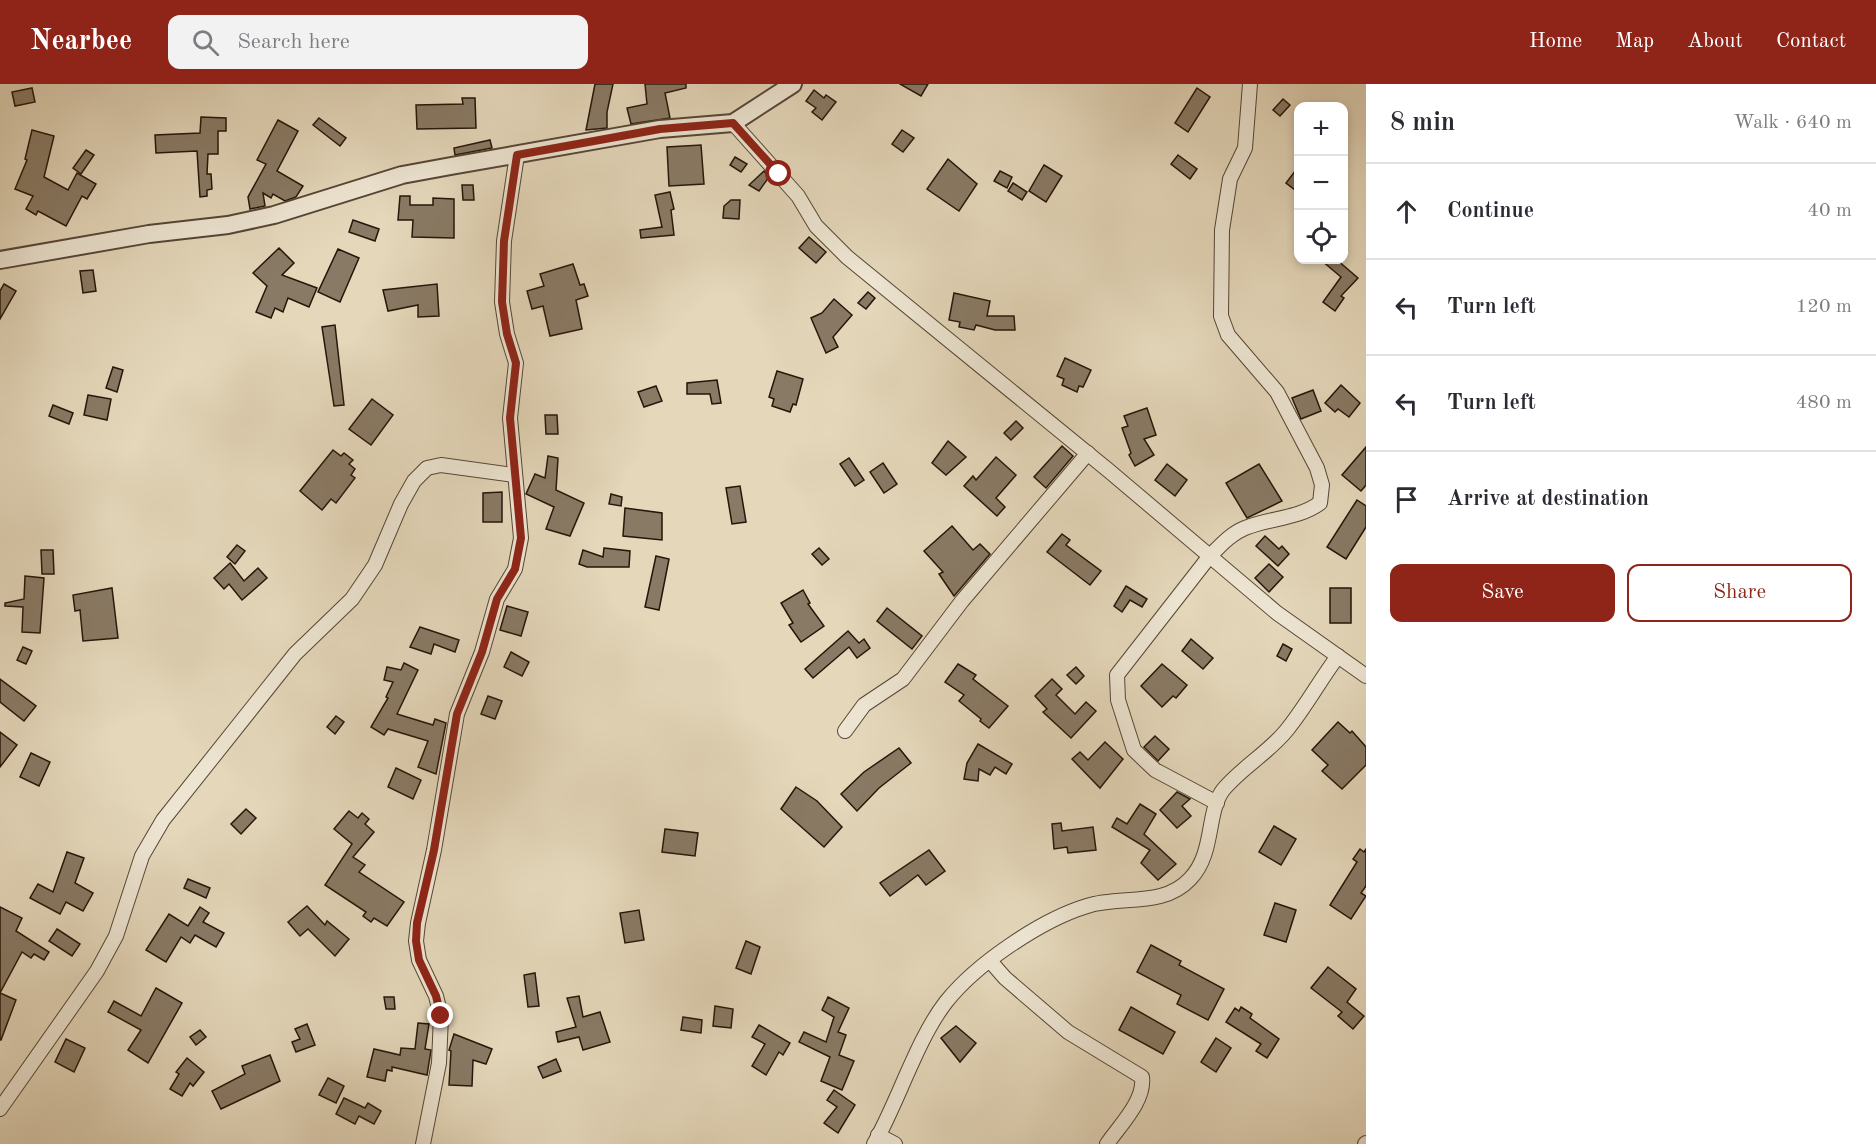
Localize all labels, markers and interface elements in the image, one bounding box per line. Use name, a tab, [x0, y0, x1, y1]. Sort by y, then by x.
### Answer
search box	[168, 15, 588, 69]
icon: search	[189, 26, 222, 59]
text: Nearbee	[30, 28, 132, 56]
text: Search here	[237, 31, 350, 53]
text: Home	[1529, 31, 1582, 52]
text: Map	[1615, 31, 1654, 52]
text: About	[1687, 31, 1743, 52]
text: Contact	[1776, 31, 1846, 52]
map controls	[1294, 102, 1348, 264]
button: +	[1294, 102, 1348, 156]
text: 8 min	[1390, 110, 1455, 136]
text: Walk · 640 m	[1733, 113, 1852, 133]
button: −	[1294, 156, 1348, 210]
route start	[765, 160, 791, 186]
icon: ahead	[1390, 195, 1423, 228]
text: Continue	[1447, 200, 1534, 222]
text: 40 m	[1807, 201, 1852, 221]
button: locate	[1294, 210, 1348, 264]
icon: left	[1390, 291, 1423, 324]
text: Turn left	[1447, 296, 1536, 318]
text: 120 m	[1796, 297, 1852, 317]
icon: left	[1390, 387, 1423, 420]
text: Turn left	[1447, 392, 1536, 414]
text: 480 m	[1796, 393, 1852, 413]
icon: arrive	[1390, 483, 1423, 516]
text: Arrive at destination	[1447, 488, 1649, 510]
button: Save	[1390, 564, 1615, 622]
button: Share	[1627, 564, 1852, 622]
route end	[427, 1002, 453, 1028]

